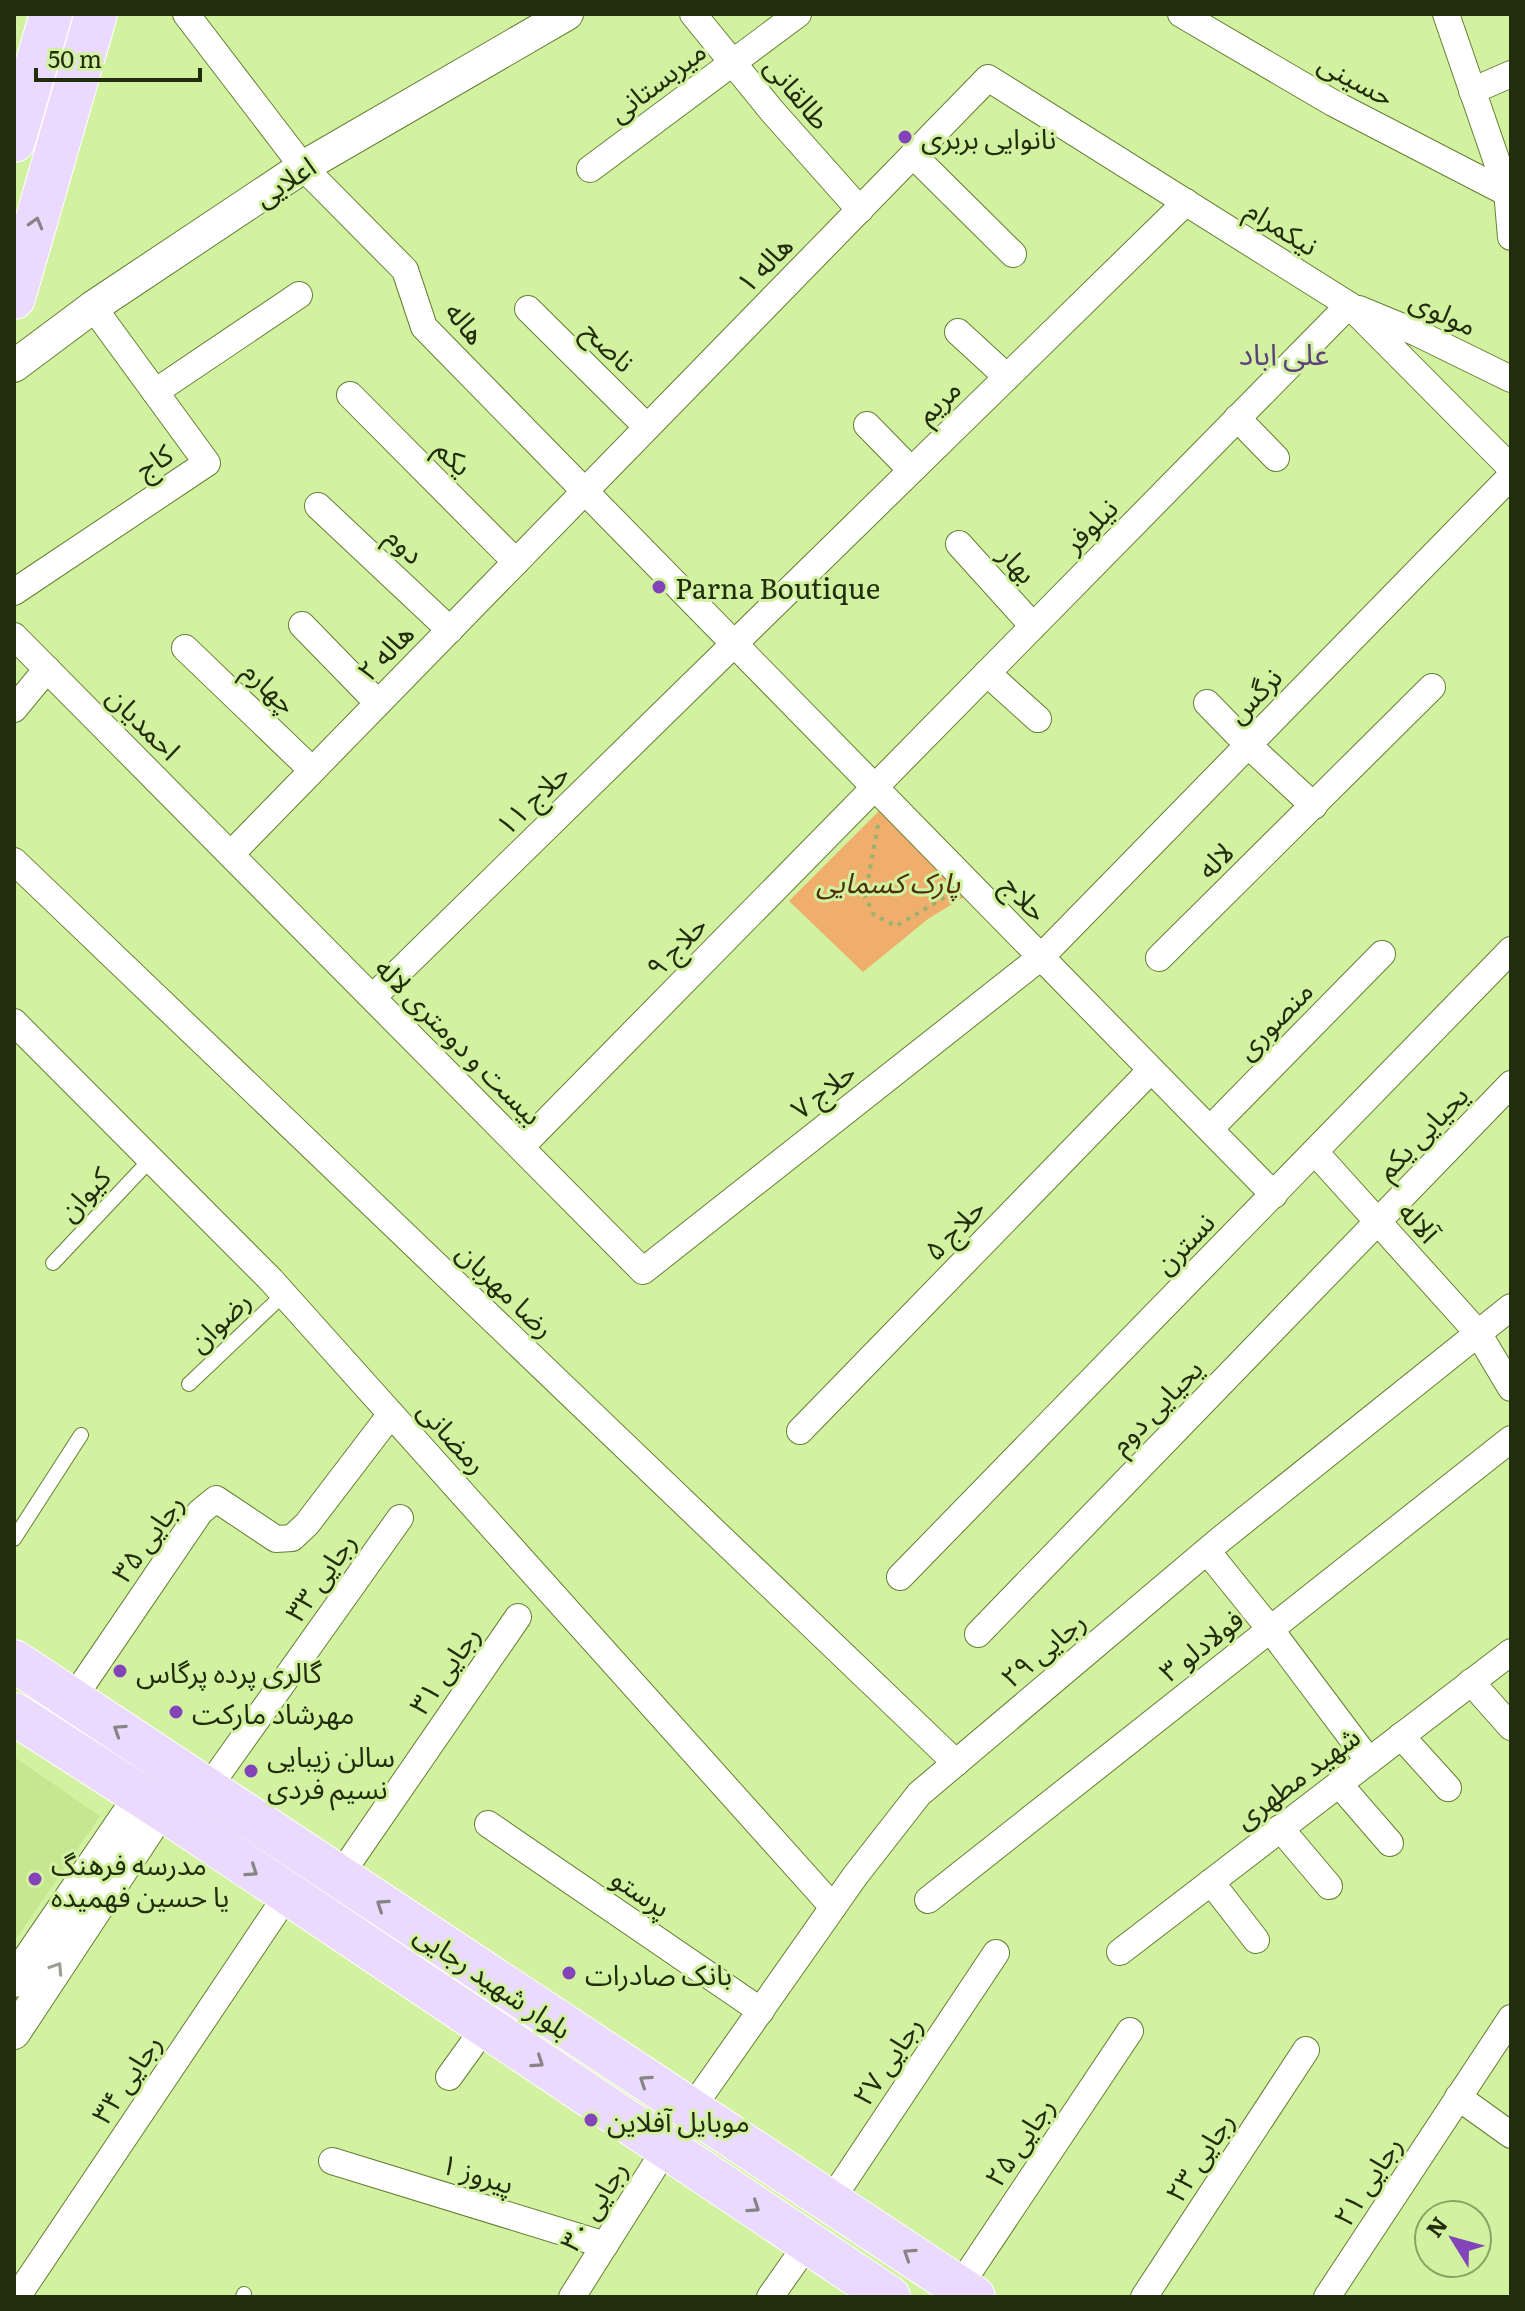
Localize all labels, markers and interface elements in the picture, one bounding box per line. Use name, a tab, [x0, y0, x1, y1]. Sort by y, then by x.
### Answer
street label: میربستانی	[598, 29, 714, 131]
scale bar	[36, 32, 200, 82]
text: 50 m	[48, 40, 102, 75]
street label: حسینی	[1311, 40, 1403, 116]
street label: طالقانی	[756, 46, 842, 138]
place label: نانوایی بربری	[921, 116, 1056, 158]
marker: نانوایی بربری	[896, 128, 914, 146]
street label: اعلایی	[245, 144, 323, 216]
street label: نیکمرام	[1237, 187, 1328, 266]
one-way arrow	[26, 217, 43, 231]
street label: هاله ۱	[725, 224, 801, 302]
street label: مولوی	[1404, 277, 1484, 345]
street label: هاله	[436, 291, 498, 353]
street label: ناصح	[573, 309, 646, 382]
district label: علی اباد	[1239, 330, 1329, 374]
street label: مریم	[905, 368, 971, 434]
street label: یکم	[424, 428, 483, 487]
street label: کاج	[126, 432, 182, 490]
street label: نیلوفر	[1051, 487, 1126, 562]
street label: دوم	[376, 515, 435, 574]
street label: بهار	[989, 533, 1048, 592]
place label: Parna Boutique	[675, 566, 880, 608]
marker: Parna Boutique	[650, 578, 668, 596]
street label: هاله ۲	[346, 612, 422, 690]
street label: چهارم	[233, 650, 308, 724]
street label: نرگس	[1215, 656, 1291, 732]
street label: احمدیان	[98, 675, 192, 769]
street label: حلاج ۱۱	[484, 752, 579, 845]
street label: لاله	[1186, 831, 1242, 887]
park label: پارک کسمایی	[816, 860, 961, 902]
street label: حلاج	[992, 864, 1059, 931]
street label: حلاج ۹	[635, 904, 717, 987]
street label: بیست و دومتری لاله	[367, 947, 553, 1133]
street label: منصوری	[1225, 970, 1321, 1068]
street label: حلاج ۷	[780, 1050, 865, 1130]
street label: یحیایی یکم	[1365, 1074, 1479, 1190]
street label: کیوان	[47, 1156, 119, 1230]
street label: حلاج ۵	[913, 1187, 995, 1270]
street label: آلاله	[1390, 1191, 1451, 1253]
street label: نسترن	[1143, 1201, 1223, 1283]
street label: رضا مهربان	[448, 1231, 566, 1347]
street label: رضوان	[177, 1279, 259, 1361]
street label: یحیایی دوم	[1099, 1348, 1213, 1464]
street label: رمضانی	[409, 1390, 499, 1482]
street label: رجایی ۳۵	[99, 1484, 193, 1590]
street label: رجایی ۳۳	[273, 1523, 365, 1629]
street label: فولادلو ۳	[1149, 1597, 1251, 1691]
street label: رجایی ۲۹	[990, 1600, 1094, 1696]
street label: رجایی ۳۱	[397, 1616, 489, 1722]
place label: گالری پرده پرگاس	[136, 1650, 322, 1692]
marker: گالری پرده پرگاس	[111, 1662, 129, 1680]
place label: مهرشاد مارکت	[192, 1691, 354, 1733]
marker: مهرشاد مارکت	[167, 1703, 185, 1721]
street label: شهید مطهری	[1224, 1715, 1368, 1837]
one-way arrow	[114, 1725, 128, 1740]
place label: سالن زیبایی نسیم فردی	[267, 1734, 395, 1811]
marker: سالن زیبایی نسیم فردی	[242, 1762, 260, 1780]
place label: مدرسه فرهنگ یا حسین فهمیده	[51, 1842, 229, 1916]
street label: پرستو	[604, 1856, 680, 1926]
one-way arrow	[243, 1861, 257, 1876]
marker: مدرسه فرهنگ یا حسین فهمیده	[26, 1870, 44, 1888]
one-way arrow	[377, 1900, 391, 1915]
street label: بلوار شهید رجایی	[407, 1912, 581, 2048]
place label: بانک صادرات	[585, 1952, 732, 1994]
one-way arrow	[47, 1963, 62, 1977]
marker: بانک صادرات	[560, 1964, 578, 1982]
street label: رجایی ۲۷	[841, 2007, 931, 2113]
street label: رجایی ۳۴	[80, 2025, 170, 2131]
one-way arrow	[529, 2052, 543, 2067]
one-way arrow	[639, 2076, 654, 2091]
street label: رجایی ۲۵	[973, 2088, 1063, 2194]
place label: موبایل آفلاین	[607, 2099, 750, 2141]
street label: رجایی ۲۳	[1153, 2102, 1243, 2210]
marker: موبایل آفلاین	[582, 2111, 600, 2129]
street label: رجایی ۲۱	[1321, 2126, 1411, 2234]
street label: پیروز ۱	[436, 2141, 520, 2203]
street label: رجایی ۳۰	[548, 2151, 636, 2259]
one-way arrow	[745, 2197, 760, 2212]
north arrow	[1413, 2199, 1493, 2279]
text: N	[1417, 2209, 1455, 2243]
one-way arrow	[904, 2249, 918, 2264]

